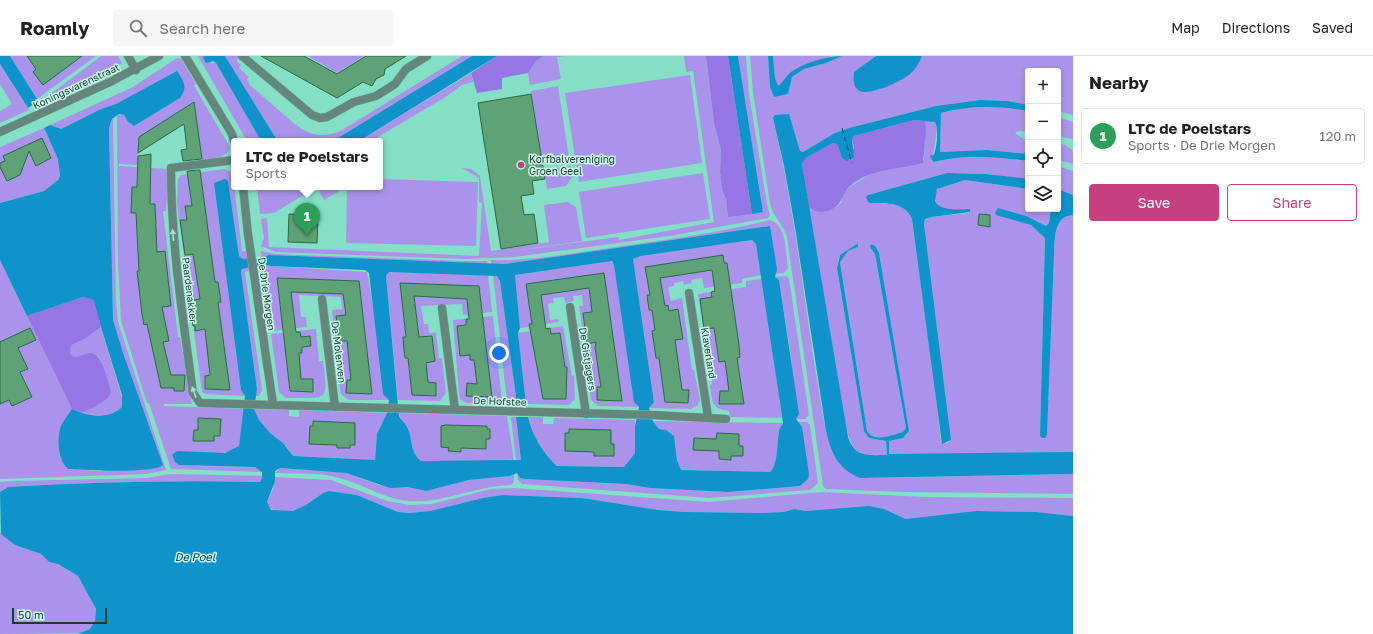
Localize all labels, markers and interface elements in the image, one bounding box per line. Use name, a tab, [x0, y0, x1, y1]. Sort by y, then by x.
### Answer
search box	[113, 10, 393, 46]
text: Roamly	[20, 16, 89, 39]
icon: search	[127, 17, 149, 39]
text: Search here	[159, 19, 245, 37]
text: Map	[1171, 19, 1200, 36]
text: Directions	[1222, 19, 1290, 36]
text: Saved	[1312, 19, 1353, 36]
street label: Koningsvarenstraat	[31, 61, 121, 111]
map controls	[1025, 68, 1061, 212]
button: +	[1025, 68, 1061, 104]
text: Nearby	[1089, 72, 1149, 93]
button: −	[1025, 104, 1061, 140]
text: LTC de Poelstars	[1128, 119, 1251, 137]
text: 1	[1100, 128, 1106, 144]
text: 120 m	[1319, 128, 1356, 144]
text: Sports · De Drie Morgen	[1128, 137, 1276, 153]
popup	[231, 138, 383, 190]
button: locate	[1025, 140, 1061, 176]
text: LTC de Poelstars	[245, 147, 369, 165]
place label: Korfbalvereniging Groen Geel	[529, 153, 615, 177]
marker: Korfbalvereniging Groen Geel	[516, 160, 526, 170]
text: Sports	[245, 165, 287, 181]
button: layers	[1025, 176, 1061, 212]
button: Save	[1089, 184, 1219, 221]
button: Share	[1227, 184, 1357, 221]
pin: 1	[294, 203, 320, 236]
one-way arrow	[170, 229, 176, 241]
street label: Paardenakker	[180, 256, 200, 324]
street label: De Drie Morgen	[256, 257, 278, 331]
street label: De Molenven	[329, 320, 349, 384]
street label: De Gistjagers	[577, 327, 599, 391]
street label: Klaverland	[699, 327, 719, 379]
your location	[489, 343, 509, 363]
one-way arrow	[191, 385, 197, 397]
street label: De Hofstee	[473, 394, 527, 408]
water label: De Poel	[175, 550, 216, 563]
scale bar	[12, 606, 107, 625]
text: 50 m	[18, 608, 44, 621]

